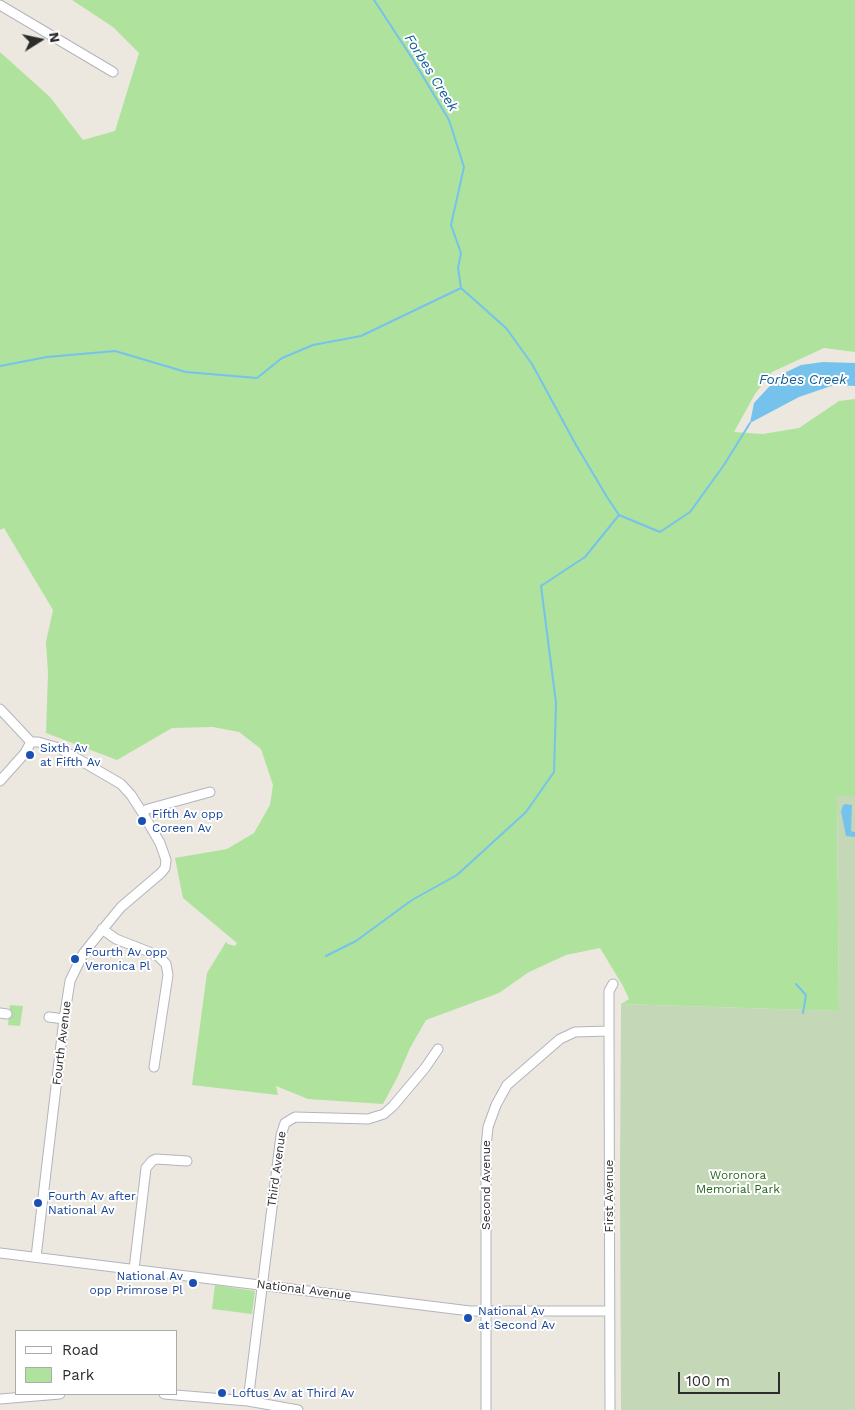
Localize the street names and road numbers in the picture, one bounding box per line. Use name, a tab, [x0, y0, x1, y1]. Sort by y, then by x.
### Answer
street label: Fourth Avenue	[50, 1000, 74, 1086]
street label: Third Avenue	[265, 1130, 289, 1208]
street label: Second Avenue	[479, 1140, 493, 1230]
street label: First Avenue	[602, 1159, 616, 1233]
street label: National Avenue	[256, 1277, 352, 1303]

